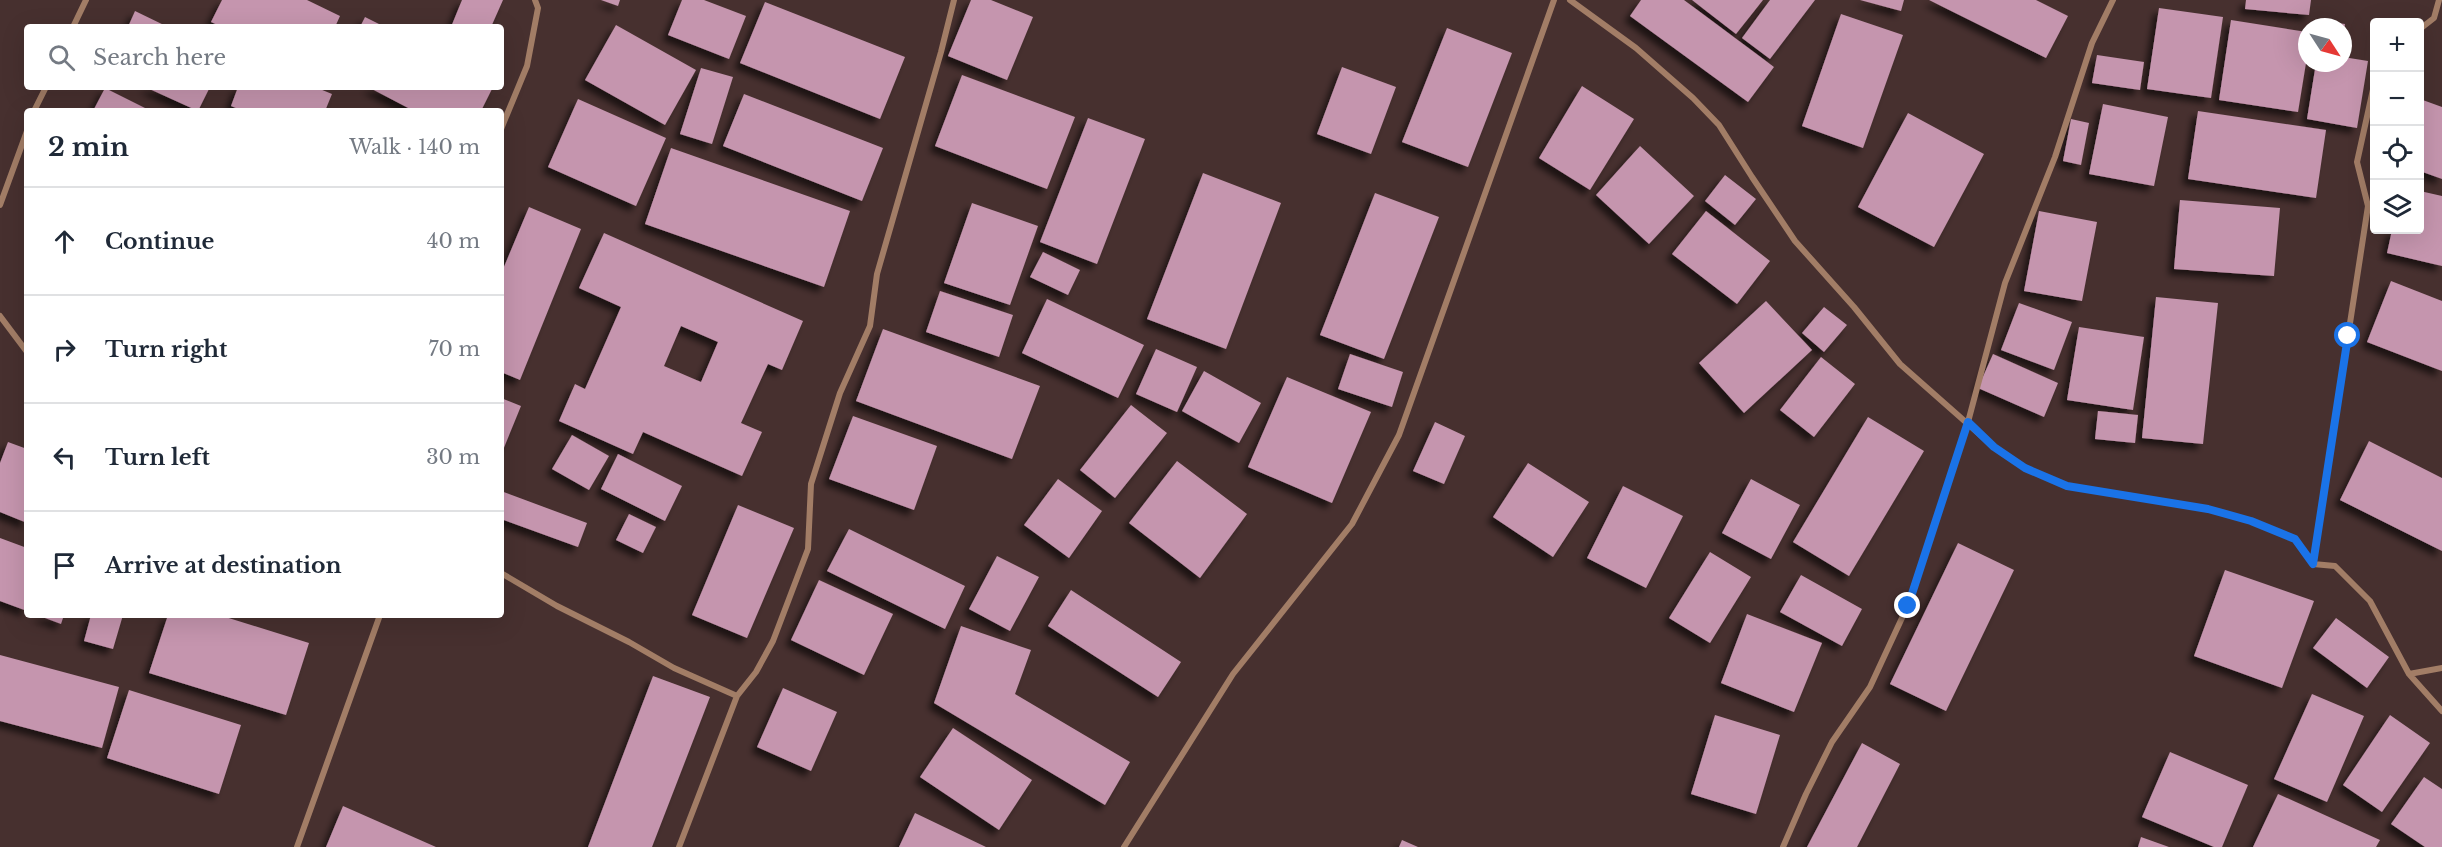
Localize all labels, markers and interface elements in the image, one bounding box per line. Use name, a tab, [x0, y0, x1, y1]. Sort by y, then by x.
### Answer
north arrow	[2298, 18, 2352, 72]
map controls	[2370, 18, 2424, 234]
button: +	[2370, 18, 2424, 72]
search box	[24, 24, 504, 90]
icon: search	[45, 41, 78, 74]
text: Search here	[93, 44, 226, 71]
button: −	[2370, 72, 2424, 126]
button: locate	[2370, 126, 2424, 180]
text: 2 min	[48, 131, 129, 163]
text: Walk · 140 m	[349, 135, 480, 159]
button: layers	[2370, 180, 2424, 234]
icon: ahead	[48, 225, 81, 258]
text: Continue	[105, 228, 214, 255]
text: 40 m	[427, 229, 480, 253]
route start	[2334, 322, 2360, 348]
icon: right	[48, 333, 81, 366]
text: Turn right	[105, 336, 227, 363]
text: 70 m	[428, 337, 480, 361]
icon: left	[48, 441, 81, 474]
text: Turn left	[105, 444, 210, 471]
text: 30 m	[426, 445, 480, 469]
icon: arrive	[48, 549, 81, 582]
text: Arrive at destination	[105, 552, 342, 579]
route end	[1894, 592, 1920, 618]

